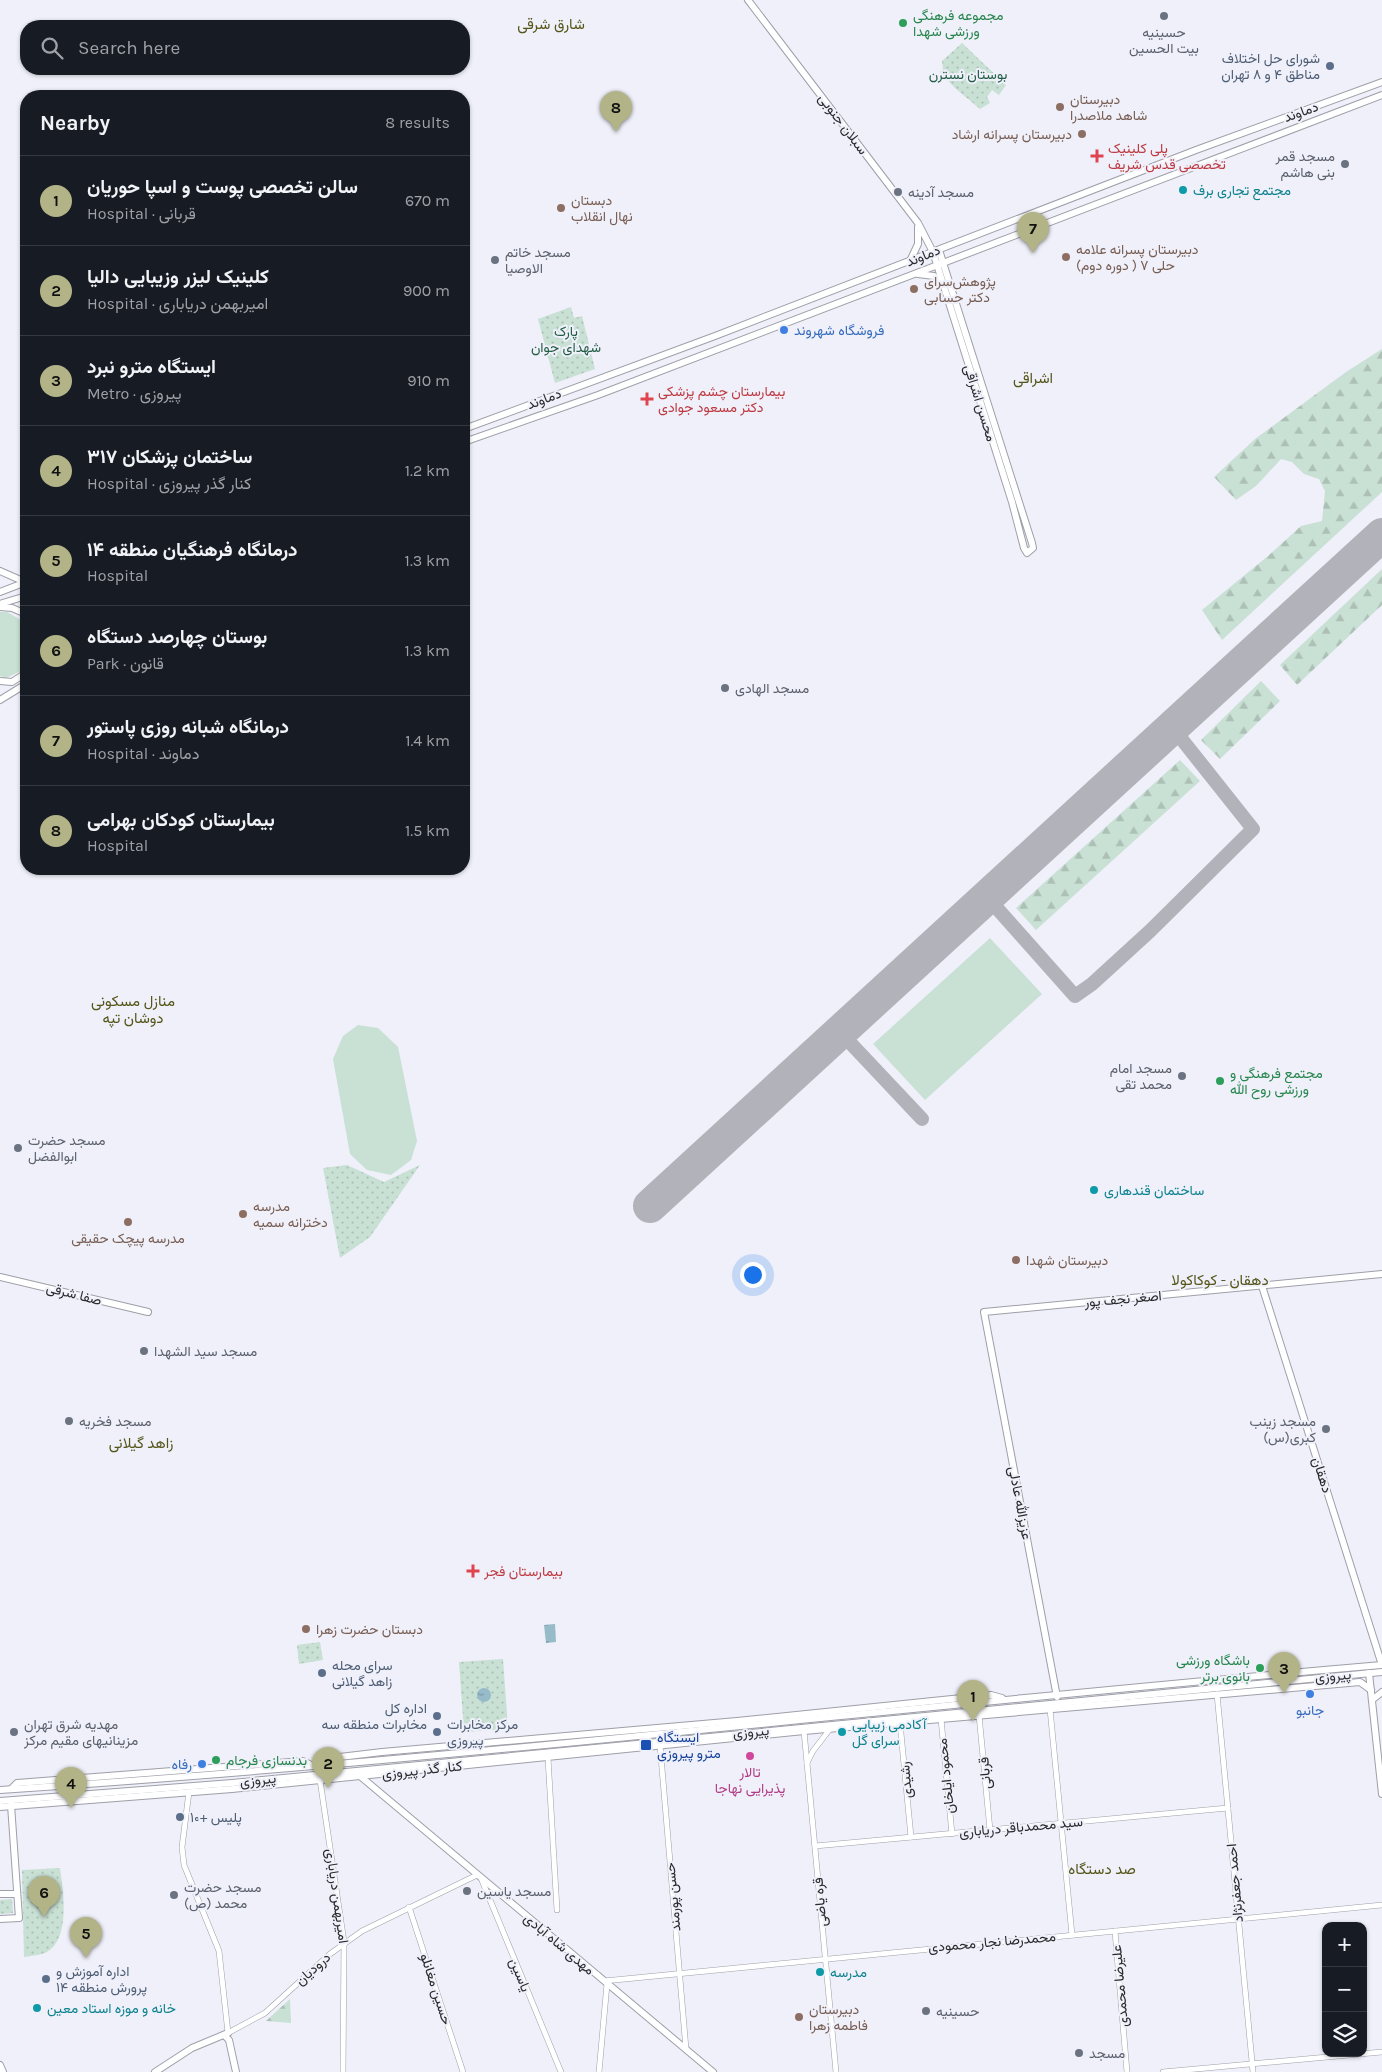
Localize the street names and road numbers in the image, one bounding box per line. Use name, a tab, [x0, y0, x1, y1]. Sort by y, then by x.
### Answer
street label: سبلان جنوبی	[815, 90, 871, 158]
street label: دماوند	[1281, 98, 1321, 126]
street label: دماوند	[903, 241, 943, 271]
street label: محسن اشراقی	[960, 362, 1000, 444]
street label: دماوند	[524, 385, 564, 413]
street label: صفا شرقی	[44, 1279, 104, 1309]
street label: اصغر نجف پور	[1083, 1287, 1163, 1312]
street label: دهقان	[1308, 1455, 1336, 1495]
street label: عزیزالله عادلی	[1005, 1465, 1035, 1541]
street label: پیروزی	[1314, 1666, 1352, 1687]
street label: پیروزی	[732, 1722, 770, 1743]
street label: محمود ایلخان	[934, 1737, 958, 1815]
street label: قربانی	[975, 1756, 995, 1790]
street label: کنار گذر پیروزی	[381, 1757, 463, 1784]
street label: رشیدی	[896, 1761, 916, 1799]
street label: پیروزی	[239, 1770, 277, 1791]
street label: سید محمدباقر دریاباری	[958, 1813, 1084, 1841]
street label: احمد جعفرنژاد	[1223, 1843, 1247, 1923]
street label: امیربهمن دریاباری	[322, 1847, 352, 1945]
street label: حسن پورمند	[662, 1862, 685, 1932]
street label: قره یاضی	[809, 1877, 831, 1927]
street label: مهدی شاه آبادی	[520, 1909, 598, 1979]
street label: محمدرضا نجار محمودی	[927, 1928, 1057, 1956]
street label: علیرضا محمدی	[1108, 1944, 1132, 2028]
street label: درودیان	[292, 1949, 334, 1989]
street label: حسین مغانلو	[416, 1951, 456, 2027]
street label: یاسین	[506, 1956, 534, 1994]

